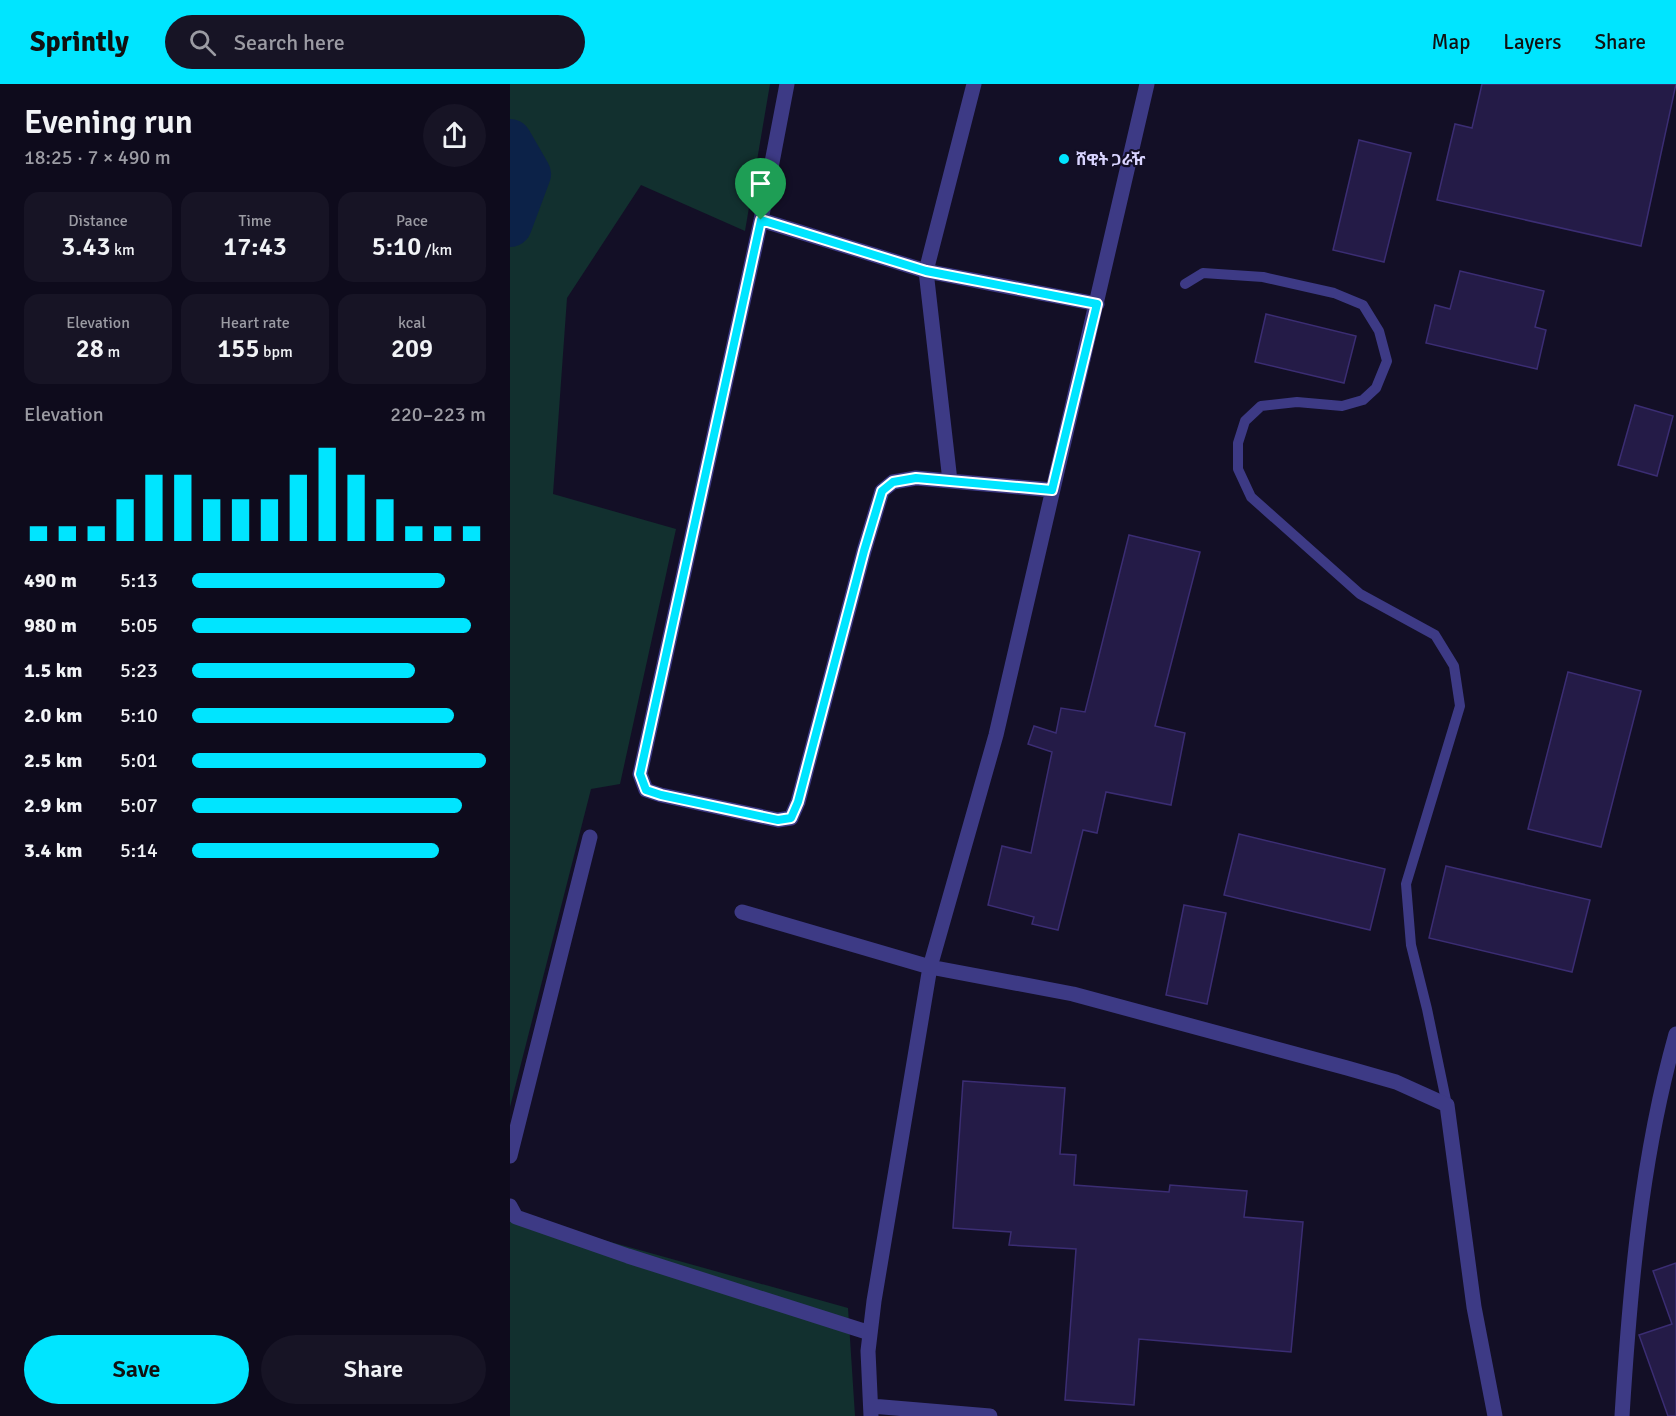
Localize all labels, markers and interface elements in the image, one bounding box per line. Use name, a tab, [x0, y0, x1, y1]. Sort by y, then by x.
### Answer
search box	[165, 15, 585, 69]
text: Sprintly	[30, 25, 129, 59]
icon: search	[186, 26, 219, 59]
text: Search here	[234, 29, 345, 56]
text: Map	[1432, 29, 1470, 55]
text: Layers	[1503, 29, 1561, 55]
text: Share	[1594, 29, 1646, 55]
text: Evening run	[24, 102, 193, 143]
button: share	[423, 104, 486, 167]
text: 18:25 · 7 × 490 m	[24, 145, 171, 170]
place label: ሸዊት ጋራዥ	[1076, 150, 1146, 170]
marker: ሸዊት ጋራዥ	[1057, 152, 1071, 166]
pin	[735, 158, 786, 220]
icon: arrive	[744, 167, 777, 200]
text: Distance	[68, 211, 128, 231]
text: Time	[239, 211, 271, 231]
text: Pace	[396, 211, 428, 231]
text: 3.43	[61, 231, 110, 263]
text: 17:43	[223, 231, 287, 263]
text: 5:10	[372, 231, 421, 263]
text: km	[110, 240, 135, 260]
text: /km	[421, 240, 452, 260]
text: Elevation	[66, 313, 130, 333]
text: Heart rate	[220, 313, 290, 333]
text: kcal	[398, 313, 426, 333]
text: 28	[76, 333, 104, 365]
text: 155	[217, 333, 259, 365]
text: 209	[391, 333, 433, 365]
text: m	[104, 342, 120, 362]
text: bpm	[259, 342, 293, 362]
text: Elevation	[24, 402, 104, 427]
text: 220–223 m	[390, 402, 486, 427]
text: 490 m	[24, 568, 77, 593]
text: 5:13	[120, 568, 158, 593]
text: 980 m	[24, 613, 77, 638]
text: 5:05	[120, 613, 158, 638]
text: 1.5 km	[24, 658, 82, 683]
text: 5:23	[120, 658, 158, 683]
text: 2.0 km	[24, 703, 82, 728]
text: 5:10	[120, 703, 158, 728]
text: 2.5 km	[24, 748, 82, 773]
text: 5:01	[120, 748, 158, 773]
text: 2.9 km	[24, 793, 82, 818]
text: 5:07	[120, 793, 158, 818]
text: 3.4 km	[24, 838, 82, 863]
text: 5:14	[120, 838, 158, 863]
button: Save	[24, 1335, 249, 1404]
button: Share	[261, 1335, 486, 1404]

